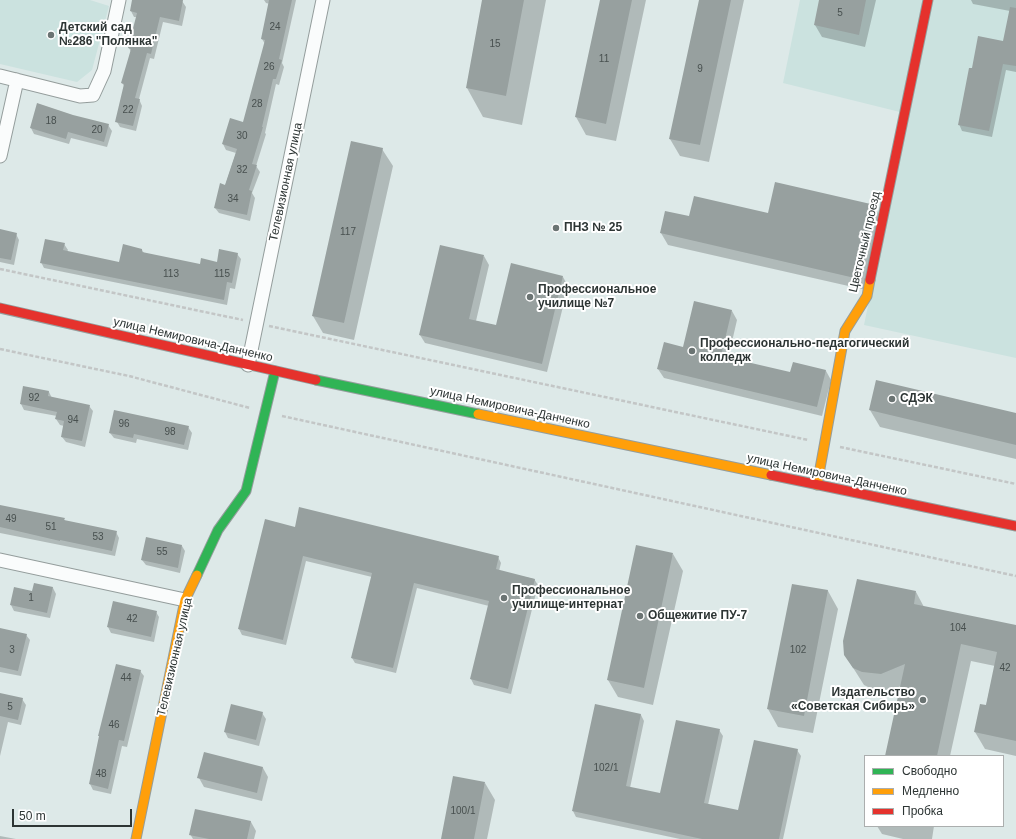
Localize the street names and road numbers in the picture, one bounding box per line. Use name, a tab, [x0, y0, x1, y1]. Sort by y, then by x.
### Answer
street label: Телевизионная улица	[266, 121, 306, 243]
street label: Цветочный проезд	[846, 190, 884, 294]
street label: улица Немировича-Данченко	[112, 315, 274, 365]
street label: улица Немировича-Данченко	[429, 384, 591, 432]
street label: улица Немировича-Данченко	[746, 451, 908, 499]
street label: Телевизионная улица	[154, 596, 196, 718]

